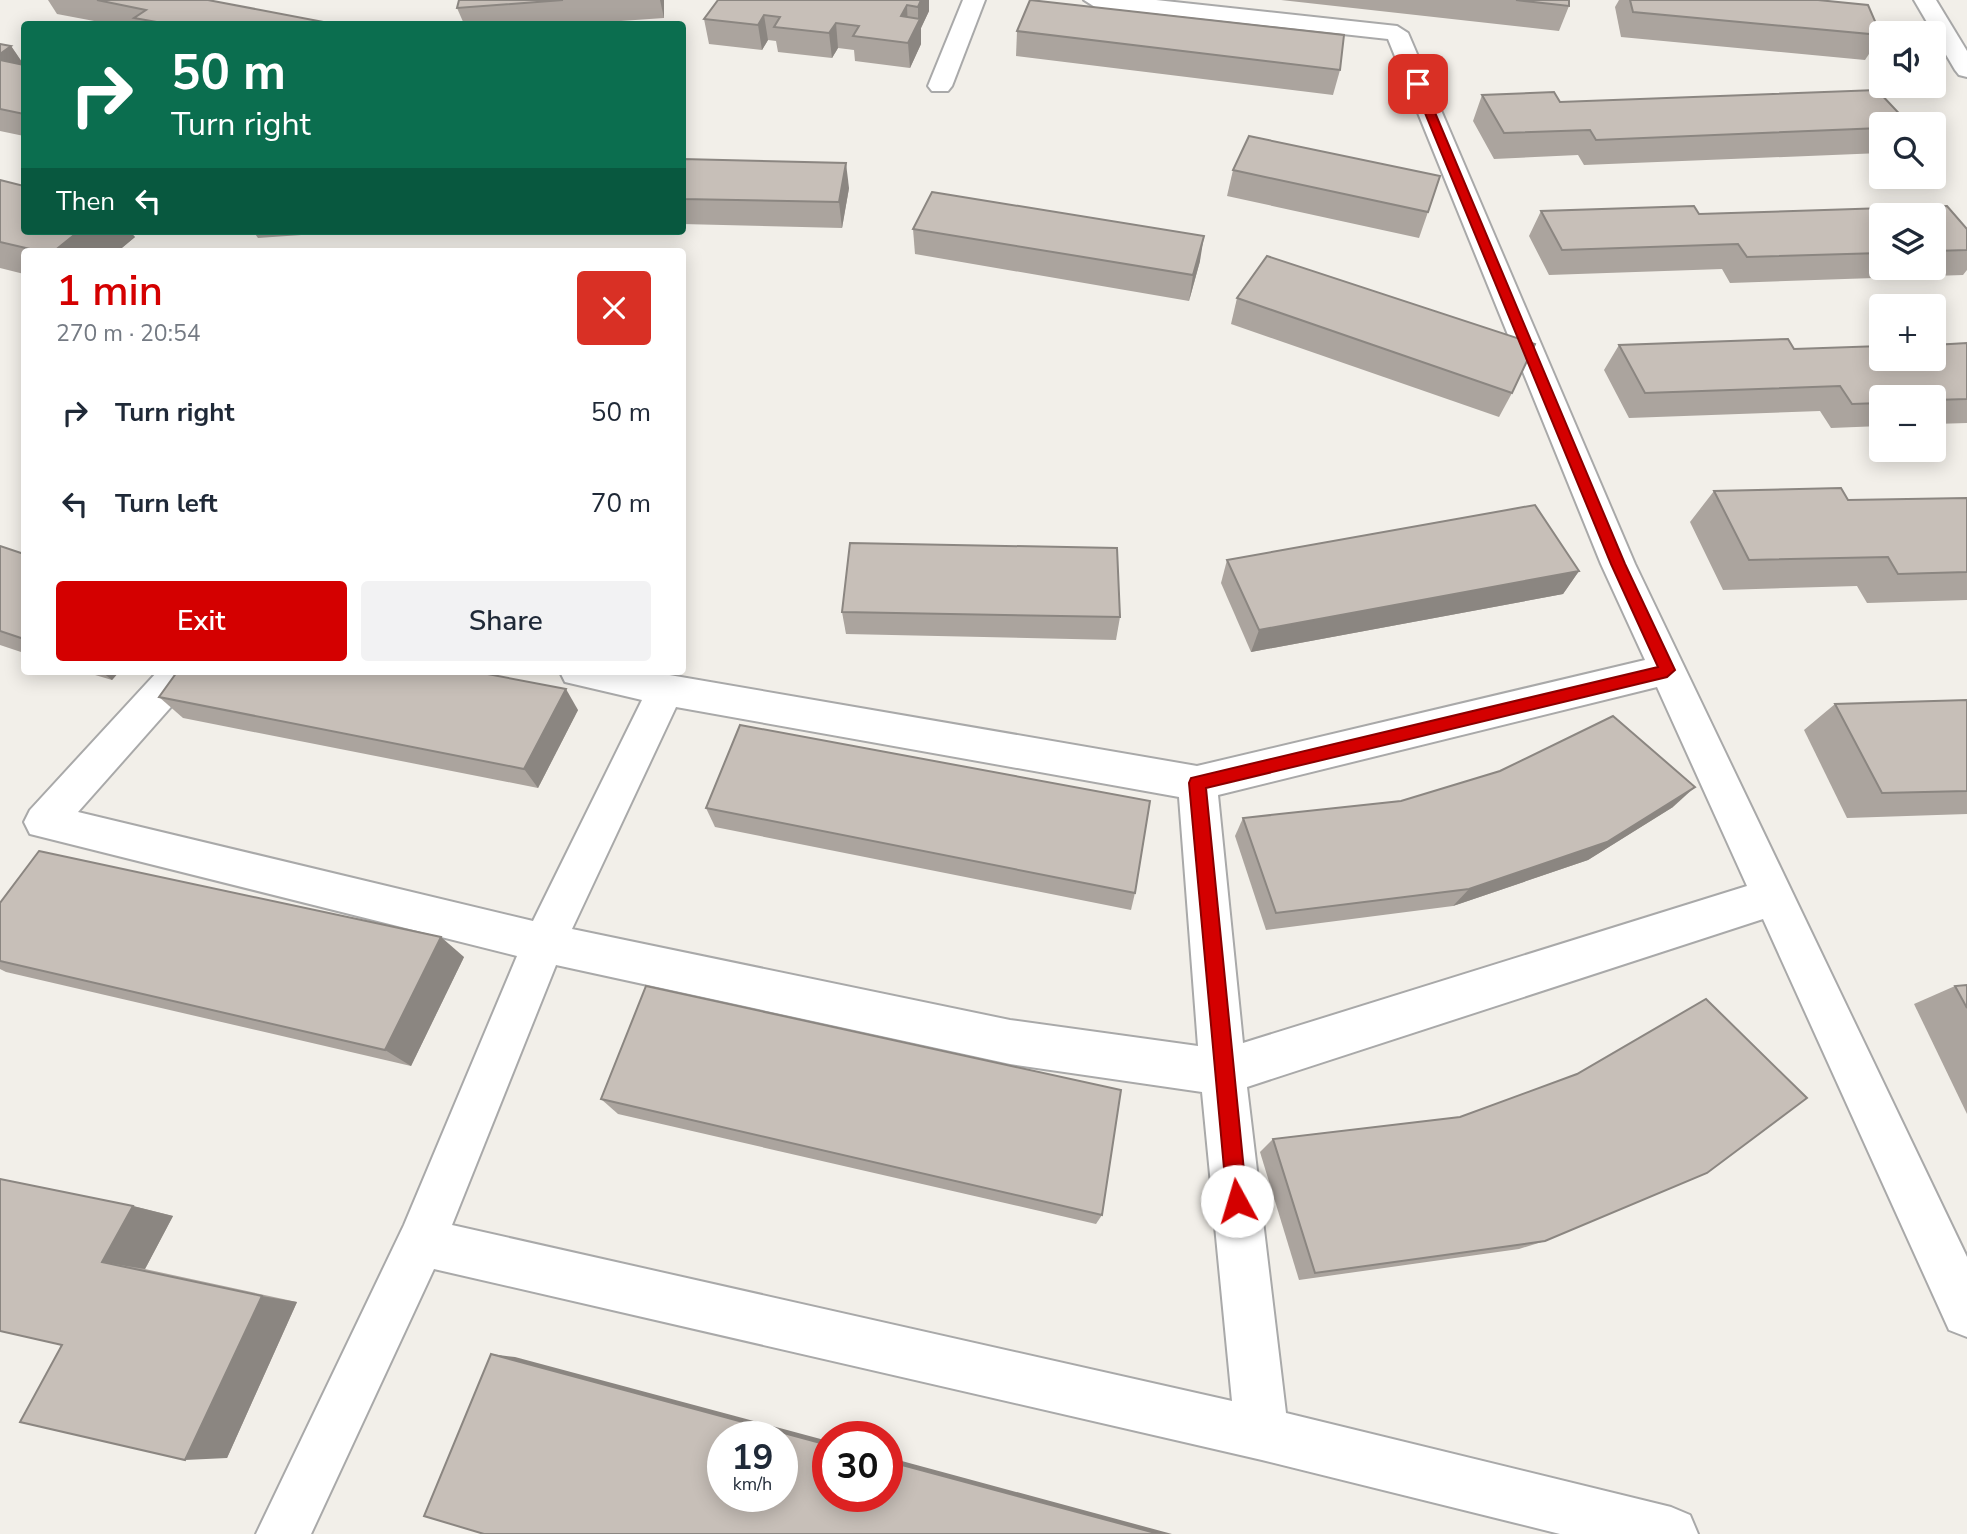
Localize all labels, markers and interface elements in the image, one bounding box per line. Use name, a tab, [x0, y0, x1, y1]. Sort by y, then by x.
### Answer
map controls	[1869, 21, 1946, 462]
button: sound	[1869, 21, 1946, 98]
text: 50 m	[171, 39, 286, 106]
icon: right	[56, 49, 147, 140]
pin	[1388, 54, 1448, 114]
icon: arrive	[1399, 65, 1437, 103]
text: Turn right	[171, 103, 311, 146]
button: search	[1869, 112, 1946, 189]
icon: left	[129, 182, 167, 220]
text: Then	[56, 184, 115, 219]
button: layers	[1869, 203, 1946, 280]
text: 1 min	[56, 263, 163, 320]
button: close	[577, 271, 651, 345]
button: +	[1869, 294, 1946, 371]
text: 270 m · 20:54	[56, 318, 201, 349]
button: −	[1869, 385, 1946, 462]
icon: right	[56, 394, 94, 432]
text: Turn right	[115, 395, 234, 430]
text: 50 m	[591, 395, 651, 430]
icon: left	[56, 485, 94, 523]
text: Turn left	[115, 486, 218, 521]
text: 70 m	[591, 486, 651, 521]
button: Exit	[56, 581, 347, 661]
button: Share	[361, 581, 651, 661]
position arrow	[1200, 1164, 1274, 1238]
speed limit sign: 30	[812, 1421, 903, 1512]
text: 19	[731, 1434, 774, 1481]
text: km/h	[733, 1472, 772, 1496]

